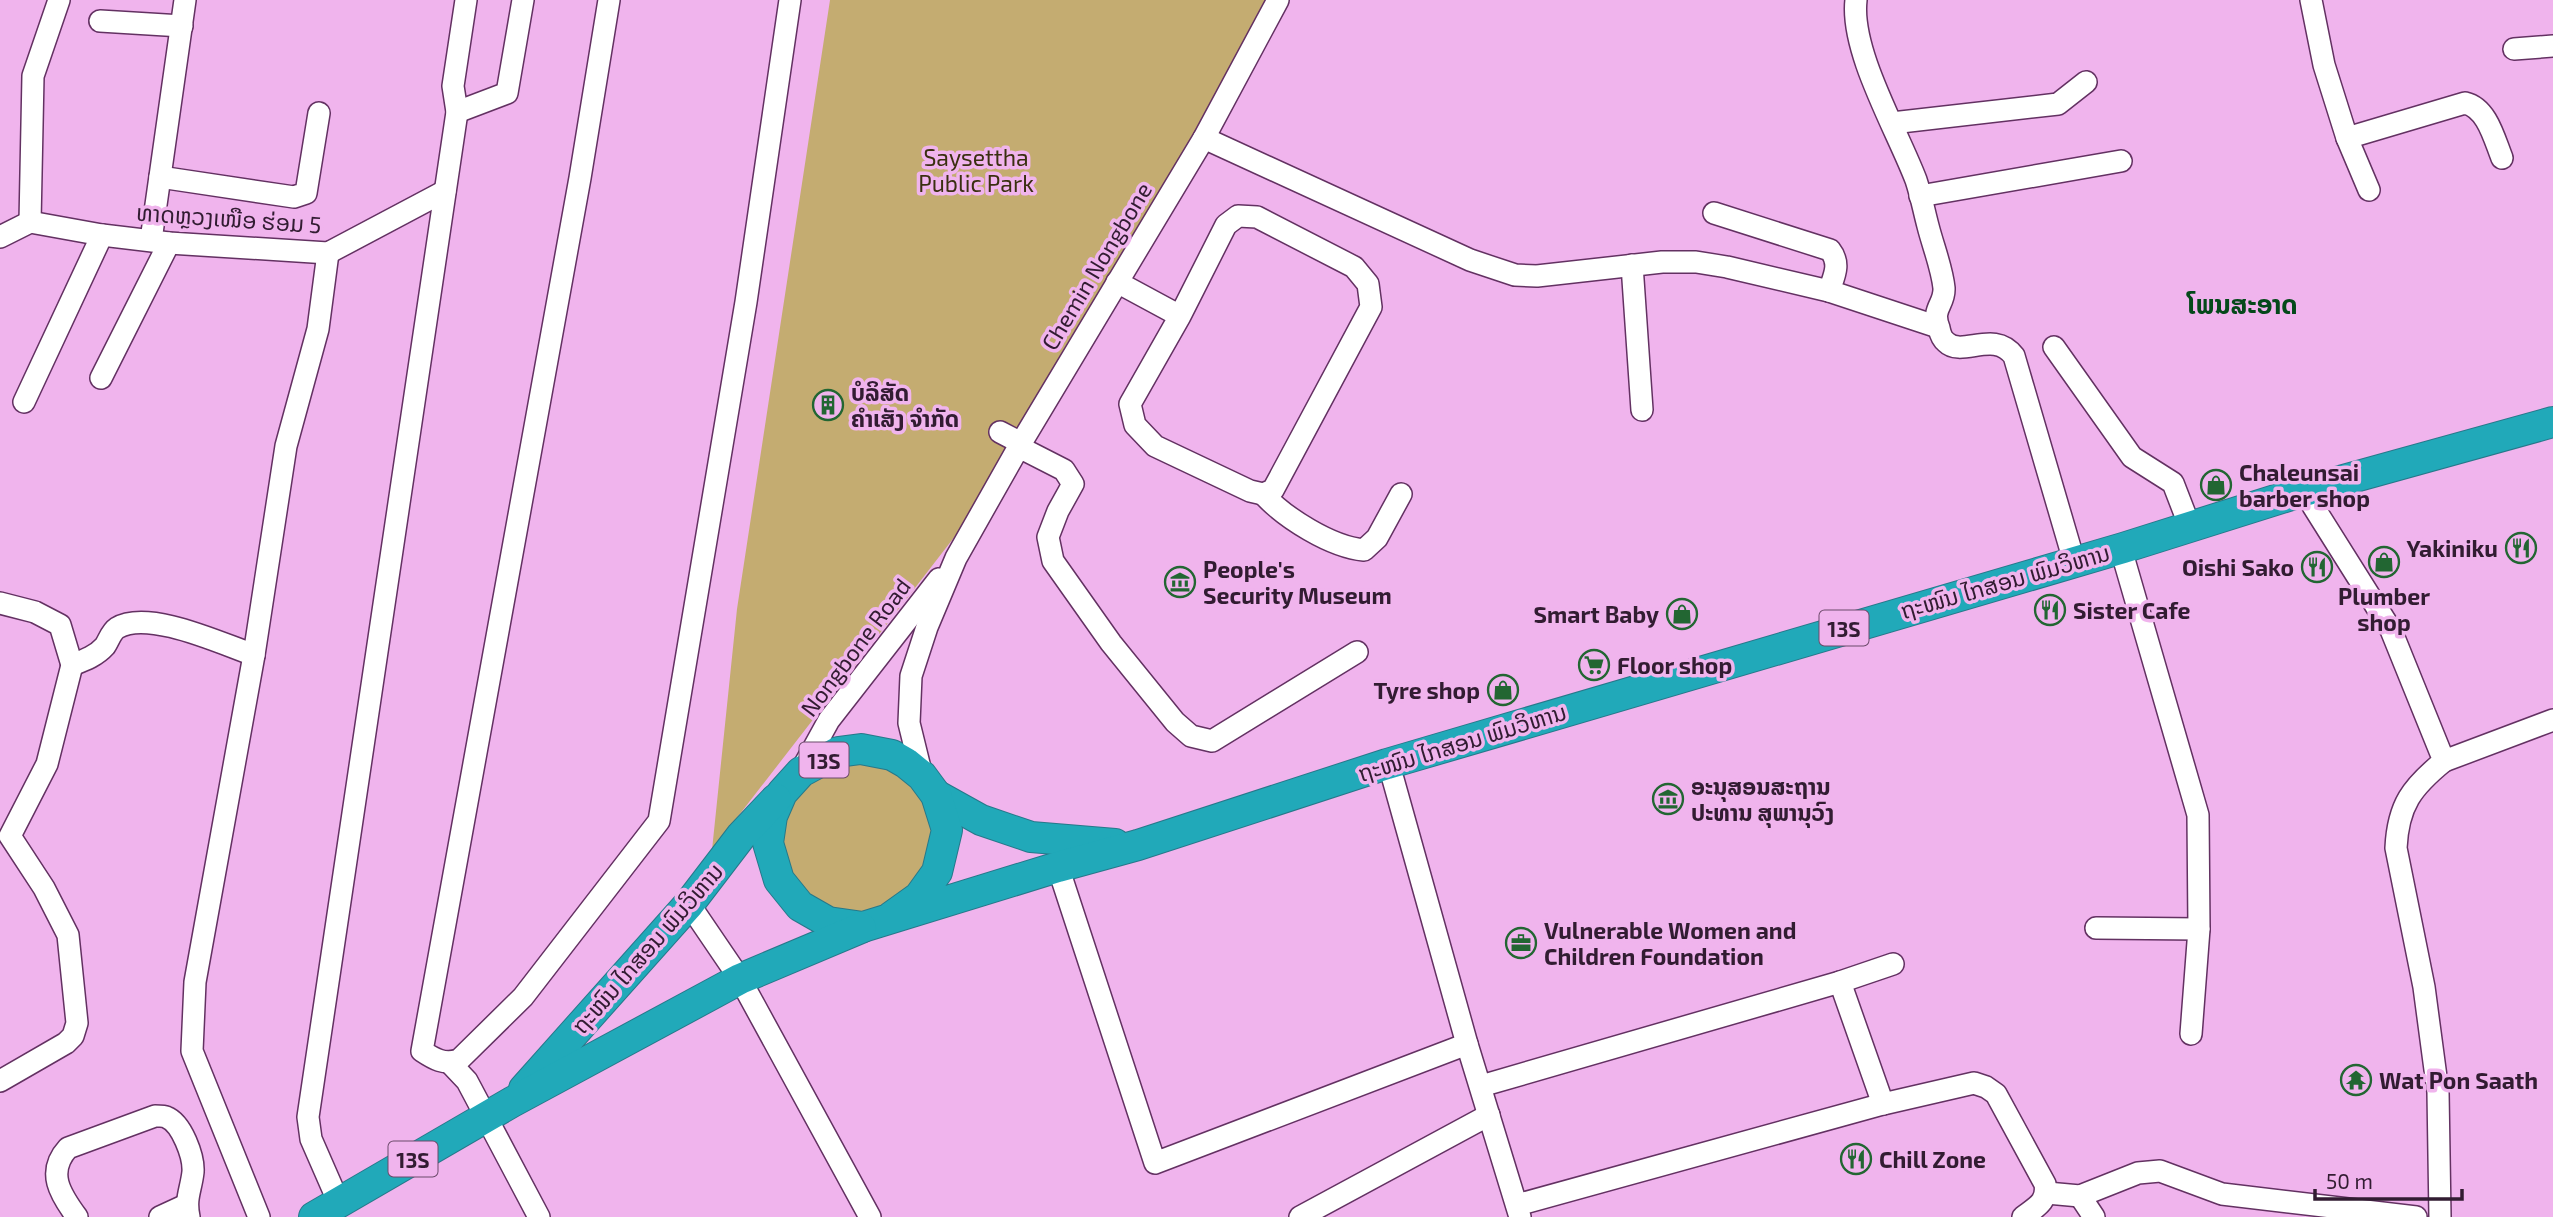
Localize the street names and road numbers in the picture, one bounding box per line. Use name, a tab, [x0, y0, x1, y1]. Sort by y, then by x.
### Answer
street label: Chemin Nongbone	[1035, 177, 1157, 355]
street label: ທາດຫຼວງເໜືອ ຮ່ອມ 5	[135, 198, 323, 238]
street label: ຖະໜົນ ໄກສອນ ພົມວິຫານ	[1897, 538, 2113, 624]
street label: Nongbone Road	[794, 572, 916, 722]
road number: 13S	[1820, 610, 1868, 646]
street label: ຖະໜົນ ໄກສອນ ພົມວິຫານ	[1354, 697, 1570, 787]
road number: 13S	[800, 742, 848, 778]
street label: ຖະໜົນ ໄກສອນ ພົມວິຫານ	[565, 857, 729, 1039]
road number: 13S	[388, 1142, 438, 1176]

